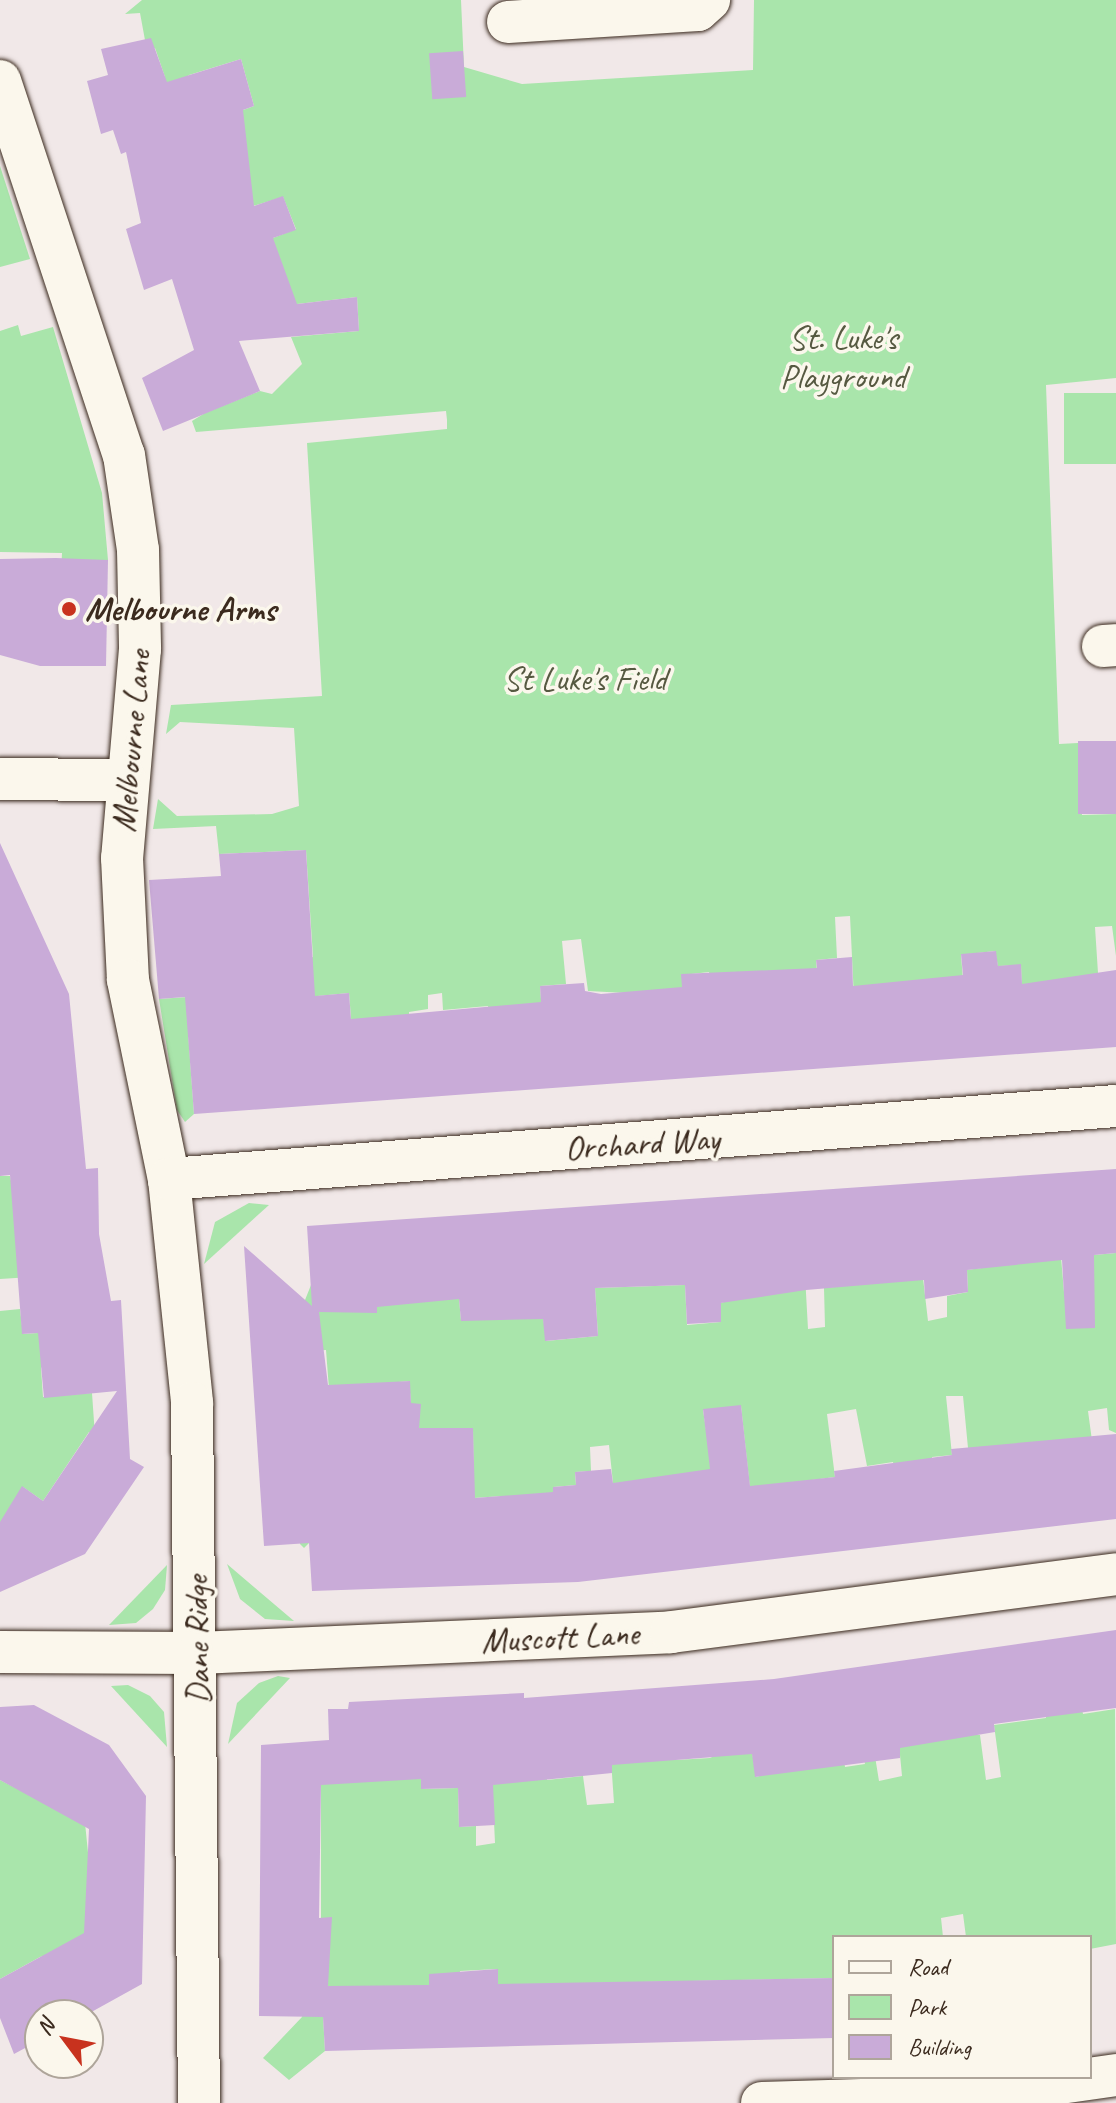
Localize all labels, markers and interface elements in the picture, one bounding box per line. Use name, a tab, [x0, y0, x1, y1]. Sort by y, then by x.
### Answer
park label: St. Luke's Playground	[780, 317, 906, 396]
place label: Melbourne Arms	[85, 589, 277, 629]
marker: Melbourne Arms	[60, 600, 78, 618]
street label: Melbourne Lane	[103, 648, 159, 834]
park label: St Luke's Field	[504, 659, 666, 699]
street label: Orchard Way	[563, 1117, 721, 1169]
street label: Dane Ridge	[175, 1575, 219, 1705]
street label: Muscott Lane	[480, 1612, 640, 1662]
legend	[832, 1935, 1092, 2079]
text: Road	[908, 1952, 948, 1982]
text: Park	[908, 1992, 946, 2022]
north arrow	[24, 1999, 104, 2079]
text: N	[30, 2014, 61, 2041]
text: Building	[908, 2032, 971, 2062]

